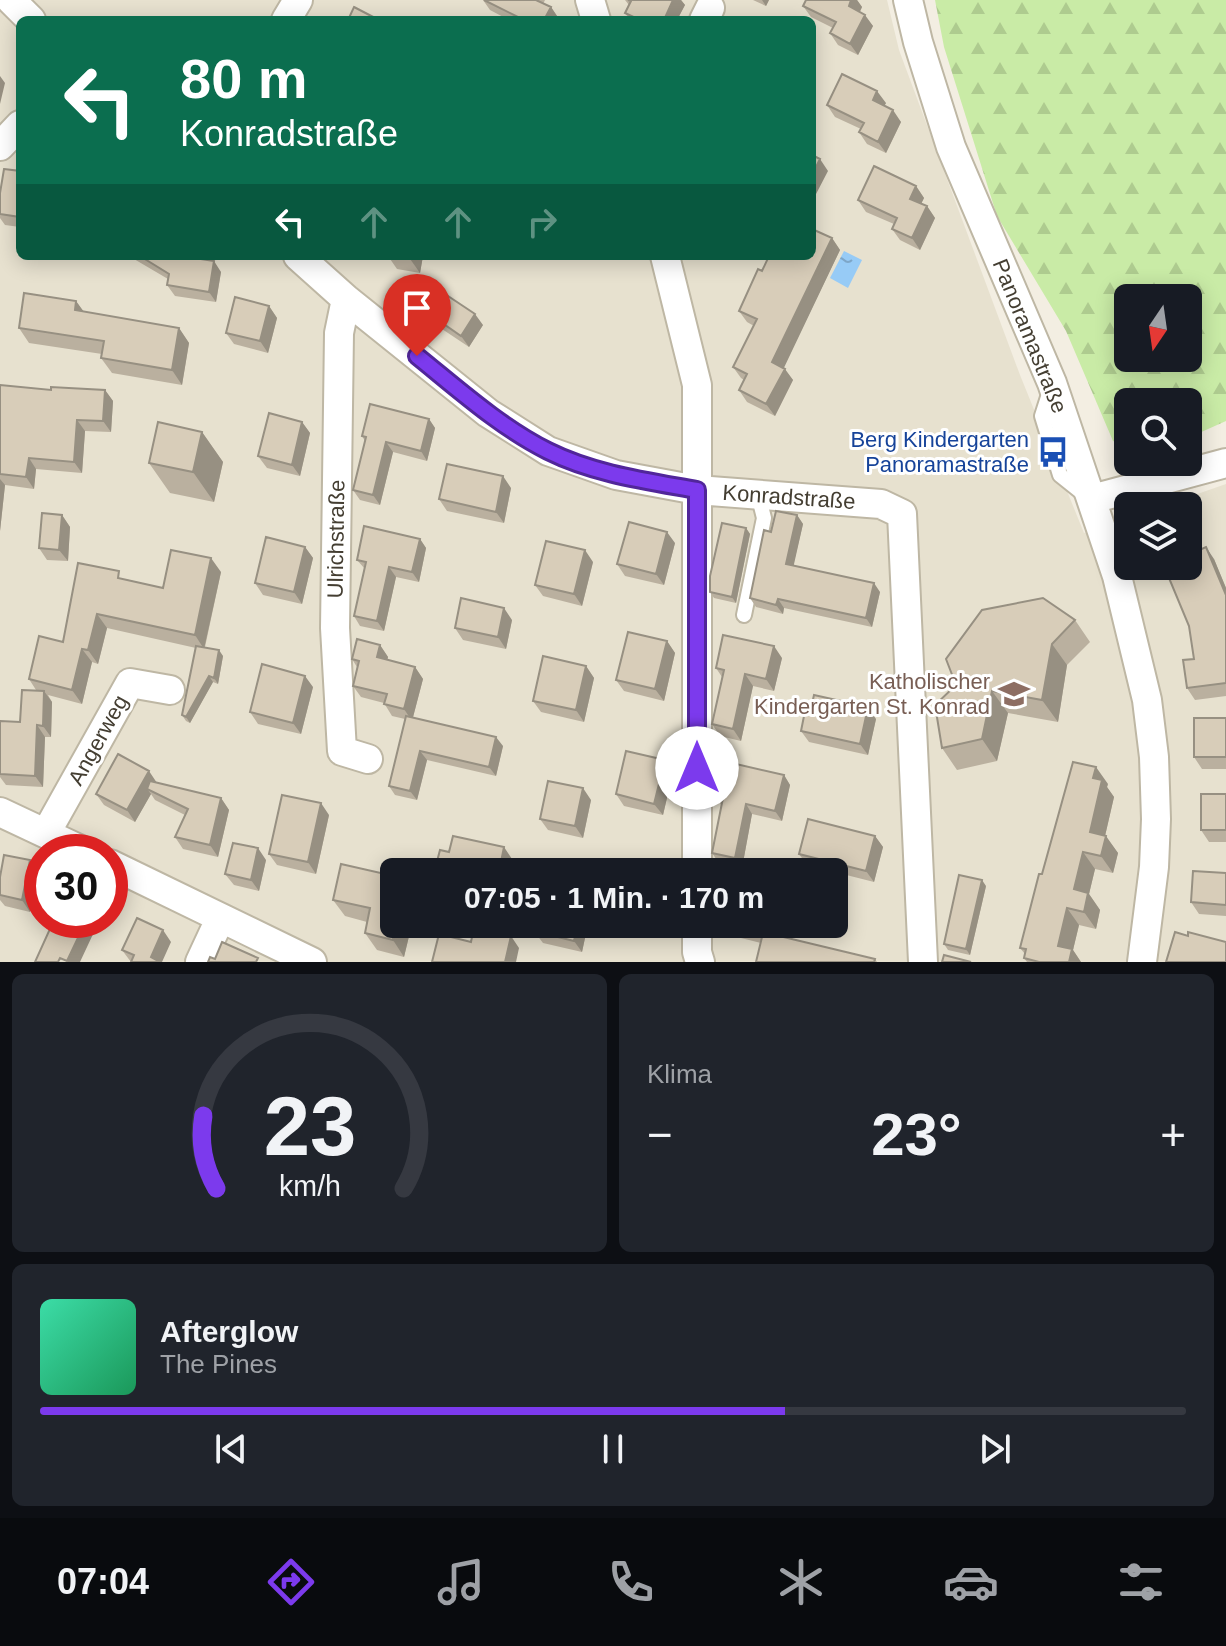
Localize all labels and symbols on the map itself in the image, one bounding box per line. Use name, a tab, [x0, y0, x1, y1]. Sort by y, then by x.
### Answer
street label: Panoramastraße	[988, 255, 1072, 417]
pin	[383, 274, 451, 356]
north arrow	[1114, 284, 1202, 372]
place label: Berg Kindergarten Panoramastraße	[850, 427, 1029, 477]
bus stop icon: Berg Kindergarten Panoramastraße	[1036, 435, 1070, 469]
street label: Ulrichstraße	[322, 480, 350, 598]
street label: Konradstraße	[722, 480, 856, 514]
place label: Katholischer Kindergarten St. Konrad	[754, 669, 990, 719]
school or university icon: Katholischer Kindergarten St. Konrad	[997, 677, 1031, 711]
street label: Angerweg	[63, 691, 133, 789]
position arrow	[655, 726, 739, 810]
speed limit sign: 30	[24, 834, 128, 938]

